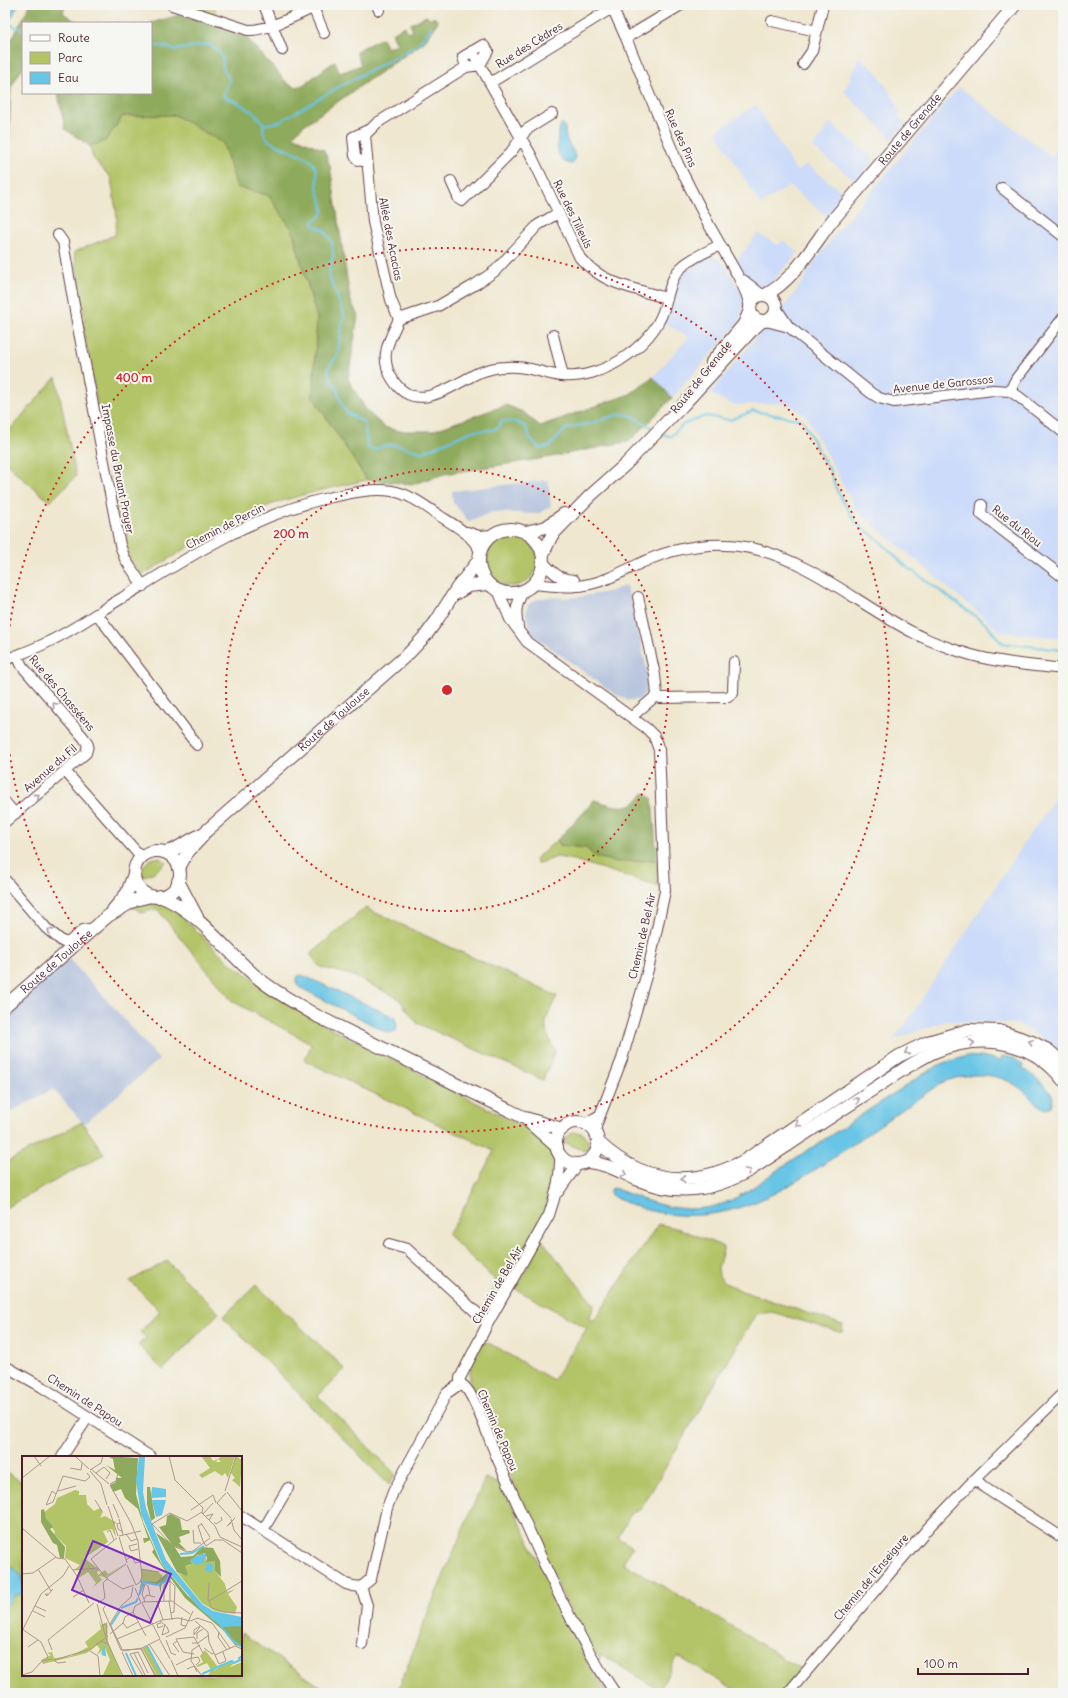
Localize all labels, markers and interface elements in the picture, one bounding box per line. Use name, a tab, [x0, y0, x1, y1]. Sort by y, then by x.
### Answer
street label: Rue des Cèdres	[493, 19, 565, 71]
legend	[22, 22, 152, 94]
text: Route	[58, 30, 90, 45]
text: Parc	[58, 50, 83, 65]
text: Eau	[58, 70, 79, 85]
street label: Route de Grenade	[875, 90, 944, 168]
street label: Rue des Pins	[662, 107, 700, 169]
street label: Rue des Tilleuls	[550, 177, 596, 251]
street label: Allée des Acacias	[376, 196, 406, 282]
street label: Route de Grenade	[667, 338, 735, 416]
text: 400 m	[116, 370, 153, 385]
street label: Avenue de Garossos	[892, 372, 994, 396]
street label: Impasse du Bruant Proyer	[99, 403, 138, 536]
street label: Chemin de Percin	[183, 500, 267, 552]
street label: Rue du Riou	[989, 502, 1045, 550]
text: 200 m	[273, 526, 309, 541]
street label: Rue des Chasséens	[26, 652, 98, 734]
centre of rings	[440, 683, 454, 697]
street label: Route de Toulouse	[295, 684, 372, 754]
one-way arrow	[53, 702, 60, 709]
street label: Avenue du Fil	[20, 741, 80, 795]
one-way arrow	[32, 793, 39, 800]
street label: Chemin de Bel Air	[625, 891, 659, 980]
street label: Route de Toulouse	[18, 926, 95, 996]
one-way arrow	[47, 929, 54, 936]
one-way arrow	[1027, 1038, 1034, 1046]
one-way arrow	[969, 1039, 975, 1048]
one-way arrow	[903, 1047, 911, 1055]
one-way arrow	[852, 1097, 859, 1104]
one-way arrow	[796, 1119, 803, 1126]
one-way arrow	[744, 1168, 751, 1175]
one-way arrow	[620, 1169, 628, 1177]
one-way arrow	[680, 1174, 686, 1183]
street label: Chemin de Bel Air	[469, 1243, 525, 1327]
street label: Chemin de Papou	[45, 1370, 126, 1430]
street label: Chemin de Papou	[475, 1387, 522, 1473]
inset map	[22, 1456, 242, 1676]
street label: Chemin de l'Enseigure	[831, 1531, 911, 1623]
scale bar	[918, 1650, 1028, 1676]
text: 100 m	[924, 1656, 958, 1671]

